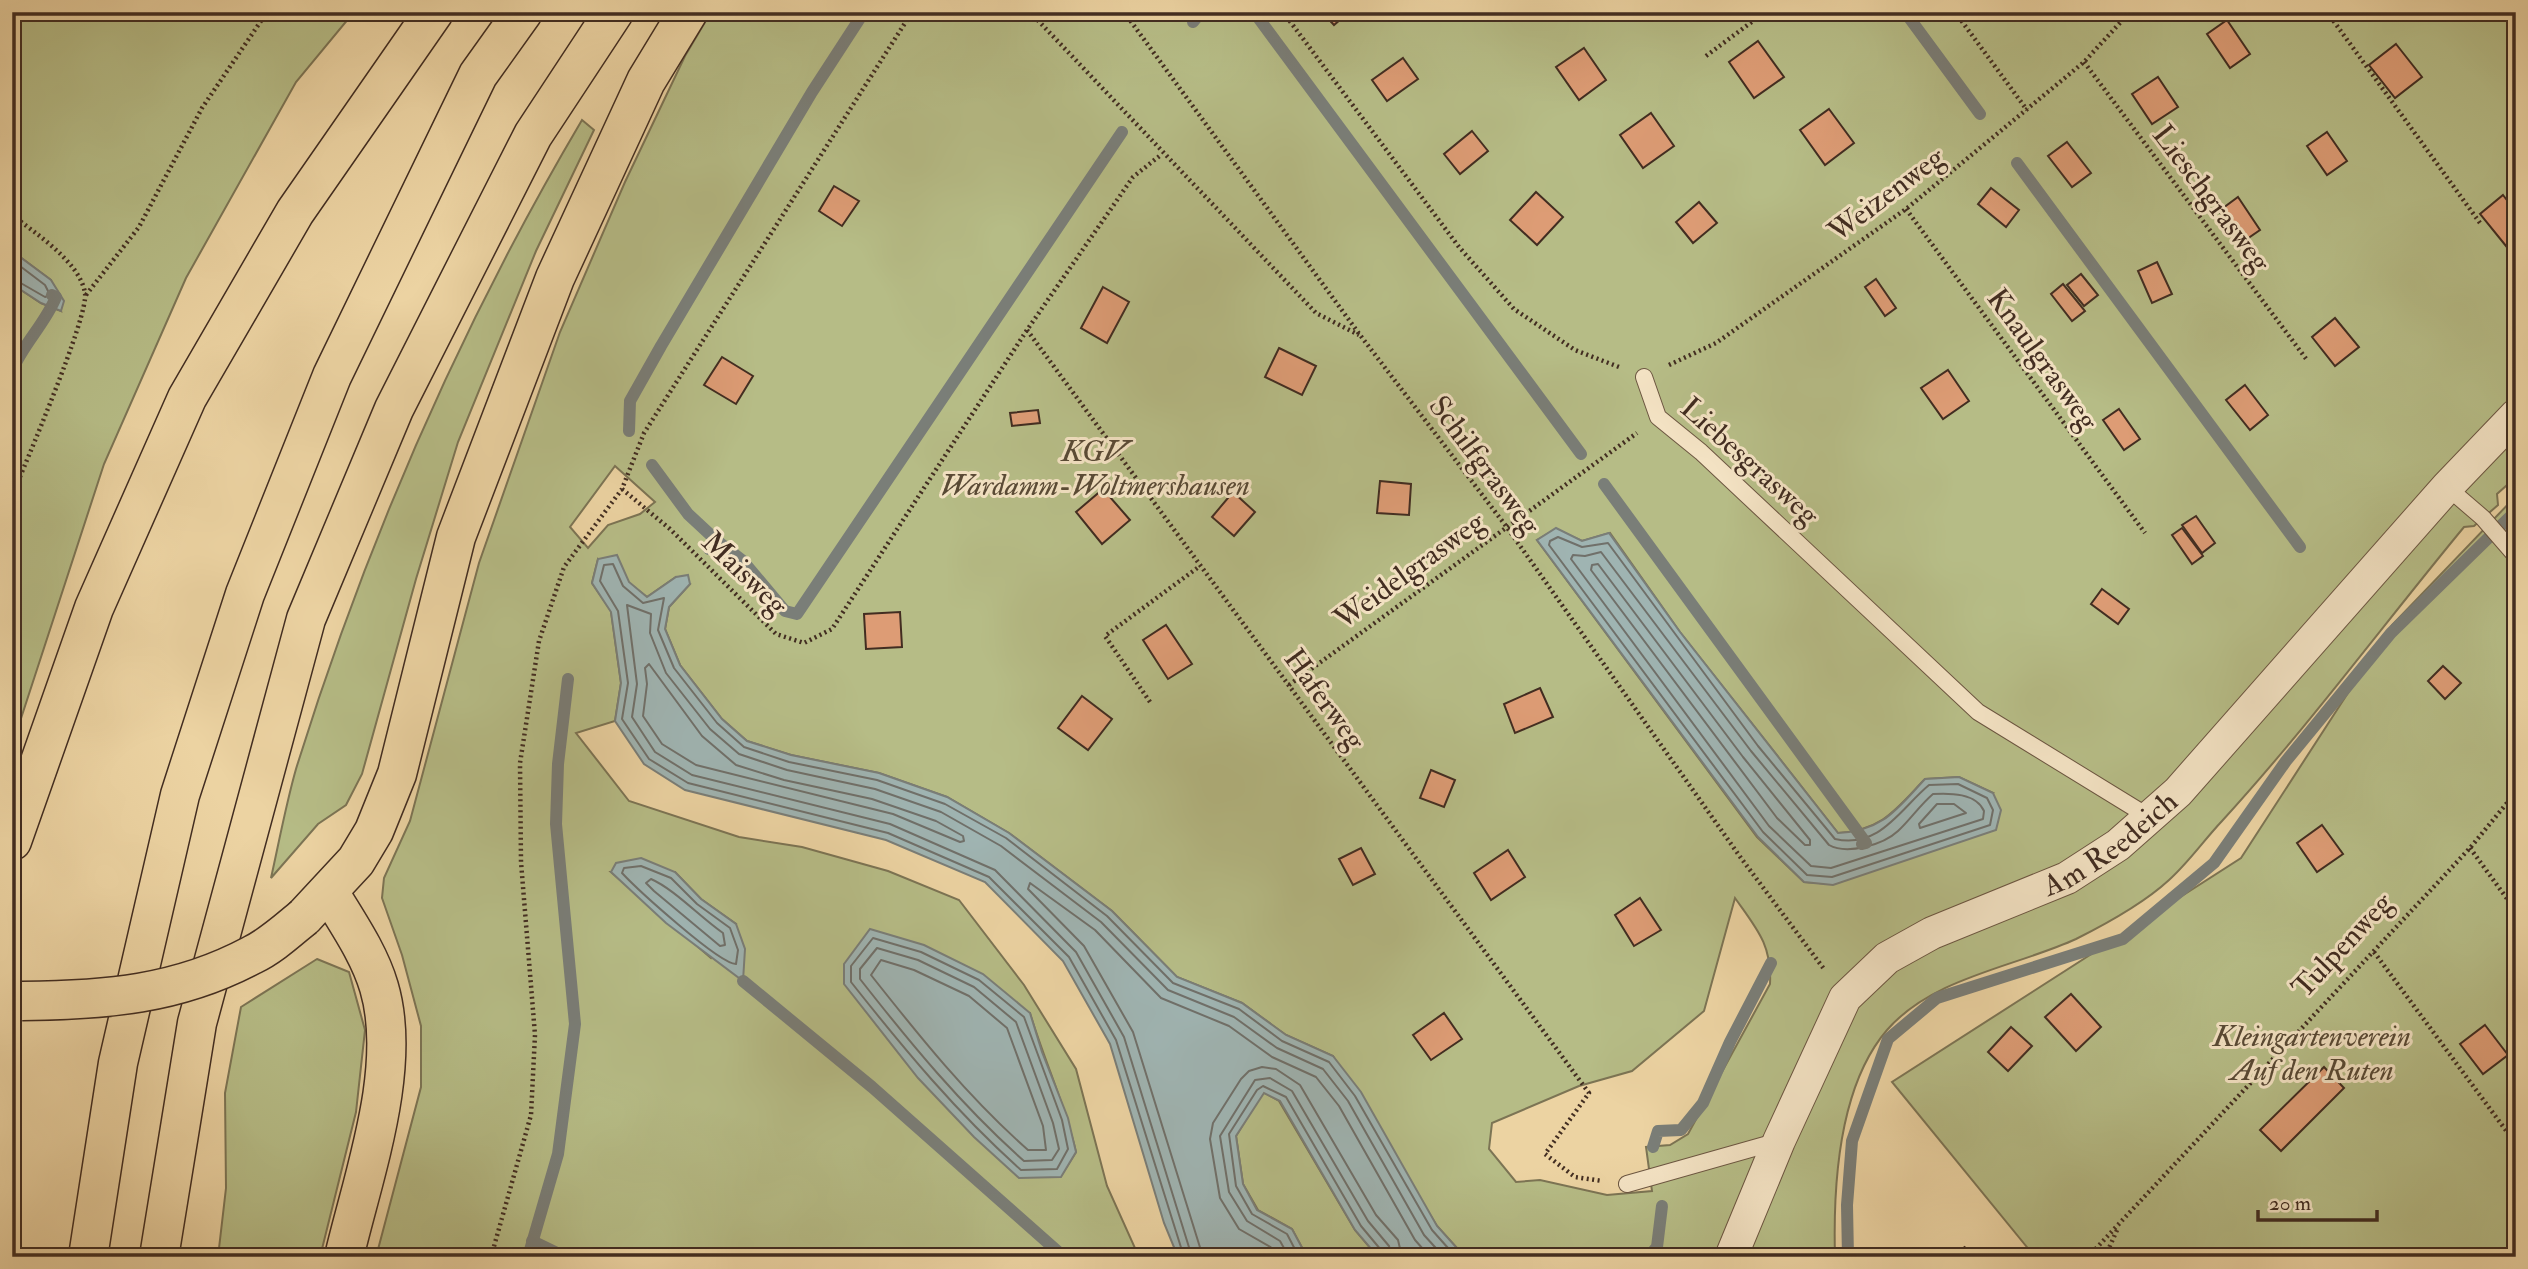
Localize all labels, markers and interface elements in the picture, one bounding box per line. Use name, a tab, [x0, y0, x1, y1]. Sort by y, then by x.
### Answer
street label: Lieschgrasweg	[2144, 118, 2280, 280]
street label: Weizenweg	[1820, 138, 1953, 251]
street label: Knaulgrasweg	[1979, 281, 2107, 438]
street label: Schilfgrasweg	[1420, 389, 1549, 543]
street label: Liebesgrasweg	[1673, 389, 1828, 534]
park label: KGV Wardamm-Woltmershausen	[940, 433, 1250, 504]
street label: Weidelgrasweg	[1326, 503, 1493, 638]
street label: Maisweg	[694, 524, 796, 624]
street label: Haferweg	[1276, 642, 1374, 758]
street label: Am Reedeich	[2037, 783, 2185, 905]
street label: Tulpenweg	[2284, 884, 2401, 1006]
park label: Kleingartenverein Auf den Ruten	[2211, 1018, 2411, 1089]
scale bar	[2258, 1178, 2378, 1222]
text: 20 m	[2269, 1190, 2311, 1217]

